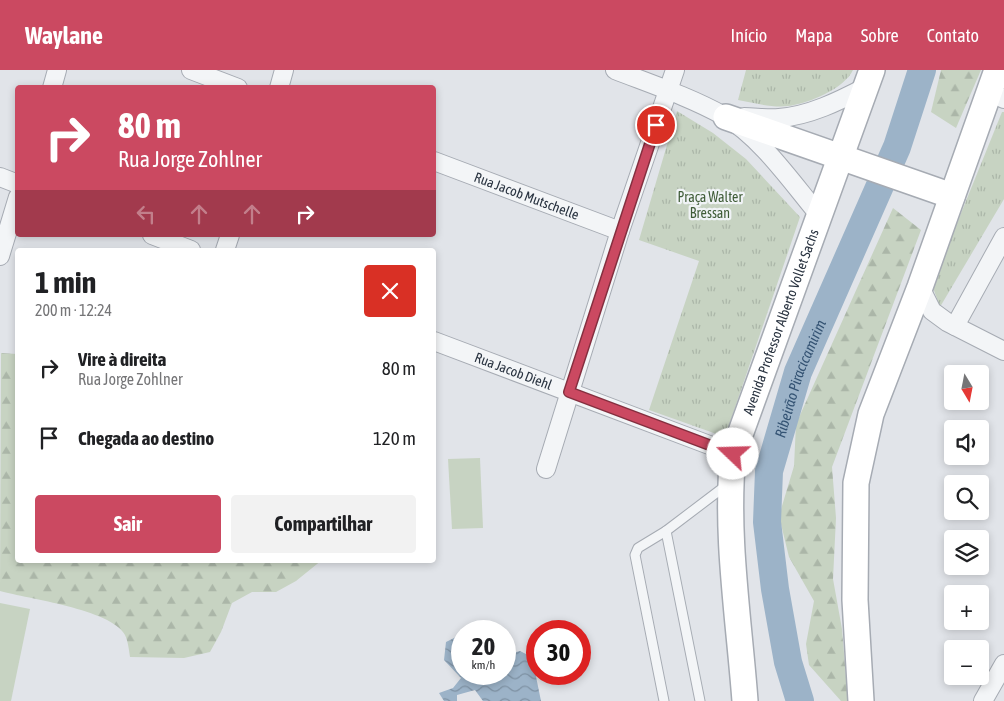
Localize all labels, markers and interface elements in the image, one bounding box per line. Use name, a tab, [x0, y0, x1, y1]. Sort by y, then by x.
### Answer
text: Waylane	[25, 22, 103, 49]
text: Início	[731, 25, 767, 46]
text: Mapa	[795, 25, 833, 46]
text: Sobre	[861, 25, 899, 46]
text: Contato	[927, 25, 979, 46]
pin	[635, 104, 677, 146]
icon: right	[35, 105, 100, 170]
text: 80 m	[118, 105, 181, 145]
icon: arrive	[642, 111, 670, 139]
text: Rua Jorge Zohlner	[118, 146, 262, 172]
street label: Rua Jacob Mutschelle	[472, 169, 581, 223]
park label: Praça Walter Bressan	[677, 189, 743, 221]
icon: left	[132, 200, 160, 228]
icon: ahead	[185, 200, 213, 228]
icon: ahead	[238, 200, 266, 228]
icon: right	[291, 200, 319, 228]
street label: Avenida Professor Alberto Vollet Sachs	[740, 227, 822, 417]
text: 1 min	[35, 265, 96, 299]
button: close	[364, 265, 416, 317]
text: 200 m · 12:24	[35, 301, 112, 319]
water label: Ribeirão Piracicamirim	[771, 317, 829, 440]
text: Vire à direita	[78, 348, 166, 370]
street label: Rua Jacob Diehl	[473, 349, 555, 393]
icon: right	[35, 354, 63, 382]
text: 80 m	[382, 357, 416, 379]
north arrow	[944, 365, 989, 410]
map controls	[944, 365, 989, 685]
text: Rua Jorge Zohlner	[78, 370, 183, 388]
button: sound	[944, 420, 989, 465]
icon: arrive	[35, 424, 63, 452]
text: Chegada ao destino	[78, 427, 214, 449]
text: 120 m	[373, 427, 416, 449]
position arrow	[706, 427, 758, 479]
button: search	[944, 475, 989, 520]
button: Sair	[35, 495, 221, 553]
button: Compartilhar	[231, 495, 416, 553]
button: layers	[944, 530, 989, 575]
button: +	[944, 585, 989, 630]
speed limit sign: 30	[526, 620, 591, 685]
text: 20	[472, 632, 495, 660]
button: −	[944, 640, 989, 685]
text: km/h	[472, 658, 495, 672]

